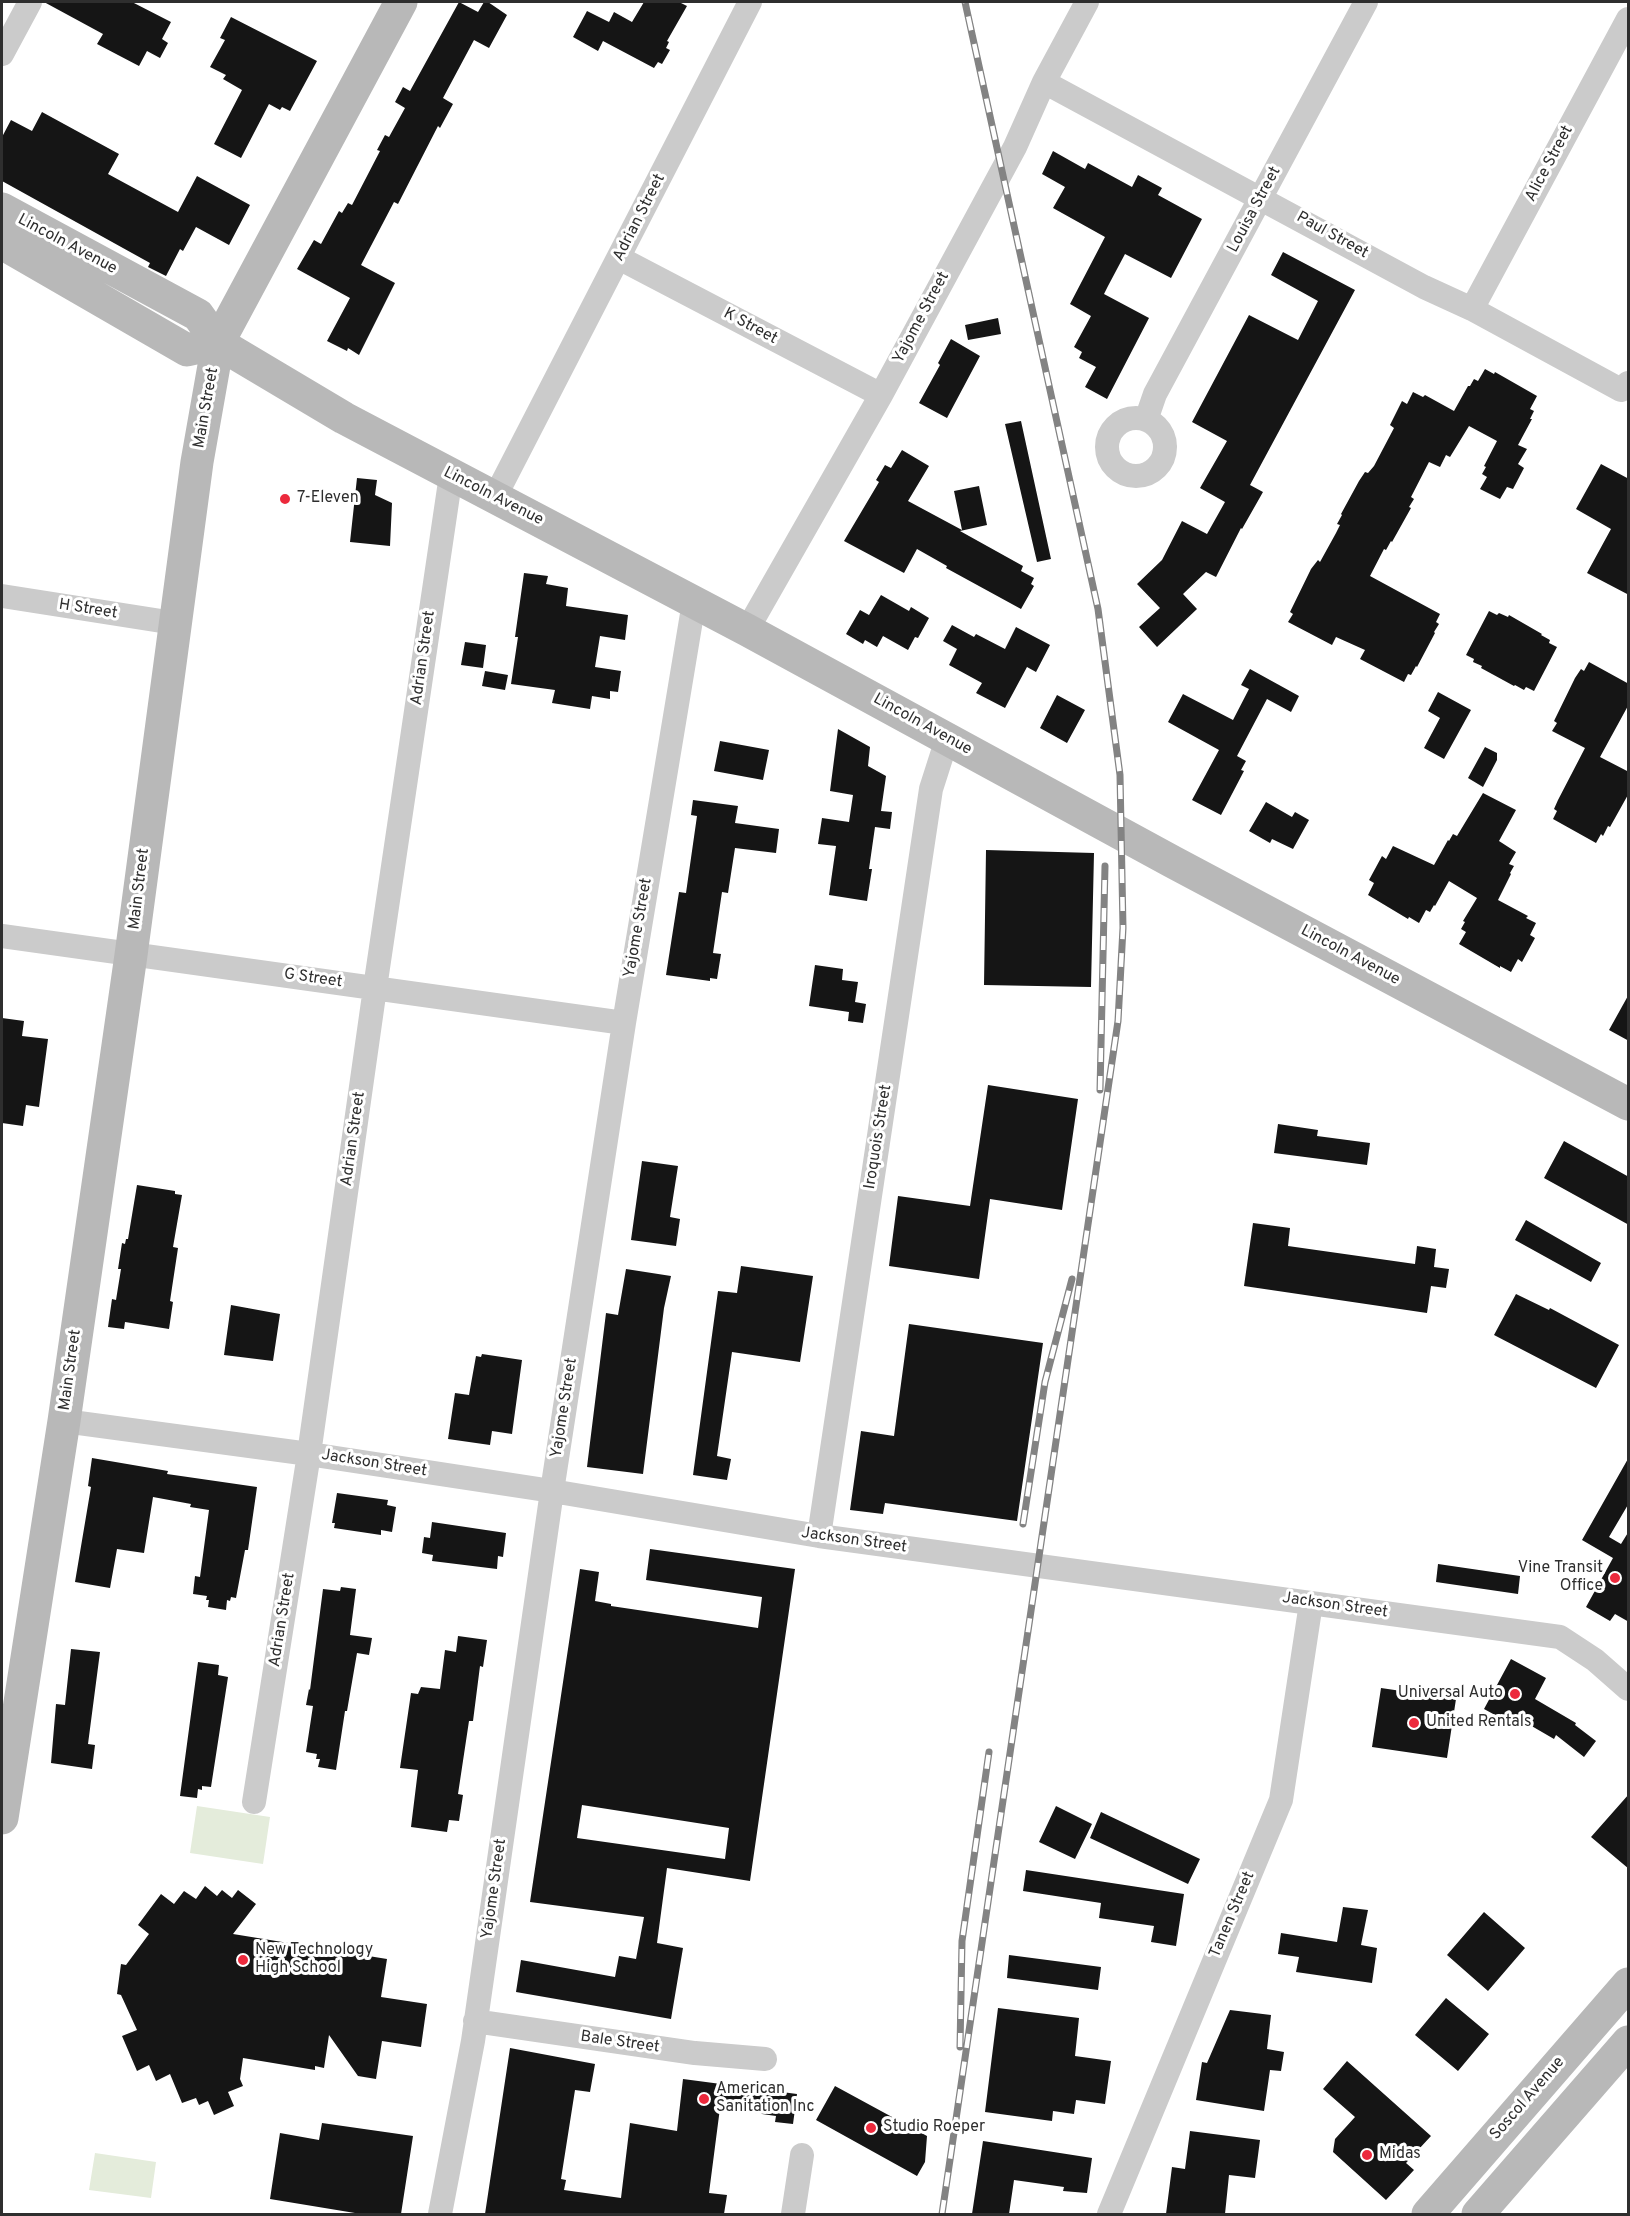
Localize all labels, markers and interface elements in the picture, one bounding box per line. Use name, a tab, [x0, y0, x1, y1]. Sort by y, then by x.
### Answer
street label: Alice Street	[1522, 123, 1578, 205]
street label: Louisa Street	[1224, 164, 1286, 256]
street label: Adrian Street	[610, 171, 670, 265]
street label: Paul Street	[1293, 208, 1371, 264]
street label: Lincoln Avenue	[14, 211, 120, 279]
street label: Yajome Street	[890, 269, 954, 367]
street label: K Street	[720, 305, 780, 349]
street label: Main Street	[190, 366, 224, 450]
street label: Lincoln Avenue	[440, 464, 546, 530]
place label: 7-Eleven	[297, 489, 359, 509]
marker: 7-Eleven	[278, 492, 292, 506]
street label: H Street	[57, 596, 119, 624]
street label: Adrian Street	[408, 609, 440, 707]
street label: Lincoln Avenue	[869, 690, 975, 760]
street label: Main Street	[125, 847, 155, 931]
street label: Yajome Street	[621, 877, 657, 979]
street label: Lincoln Avenue	[1297, 922, 1403, 990]
street label: G Street	[283, 965, 343, 993]
street label: Iroquois Street	[861, 1083, 897, 1191]
street label: Adrian Street	[338, 1090, 370, 1188]
street label: Main Street	[56, 1328, 86, 1412]
street label: Yajome Street	[548, 1357, 582, 1459]
street label: Jackson Street	[320, 1446, 428, 1482]
street label: Jackson Street	[800, 1524, 908, 1558]
place label: Vine Transit Office	[1518, 1559, 1603, 1597]
street label: Adrian Street	[266, 1571, 300, 1669]
marker: Vine Transit Office	[1608, 1571, 1622, 1585]
street label: Jackson Street	[1281, 1589, 1389, 1623]
place label: Universal Auto	[1398, 1684, 1503, 1704]
marker: Universal Auto	[1508, 1687, 1522, 1701]
place label: United Rentals	[1426, 1713, 1531, 1733]
marker: United Rentals	[1407, 1716, 1421, 1730]
street label: Yajome Street	[478, 1838, 512, 1940]
street label: Tanen Street	[1206, 1869, 1260, 1961]
place label: New Technology High School	[255, 1941, 373, 1979]
marker: New Technology High School	[236, 1953, 250, 1967]
street label: Bale Street	[579, 2028, 661, 2058]
street label: Soscol Avenue	[1487, 2053, 1569, 2145]
place label: American Sanitation Inc	[716, 2080, 815, 2118]
marker: American Sanitation Inc	[697, 2092, 711, 2106]
place label: Studio Roeper	[883, 2118, 985, 2138]
marker: Studio Roeper	[864, 2121, 878, 2135]
place label: Midas	[1379, 2145, 1421, 2165]
marker: Midas	[1360, 2148, 1374, 2162]

